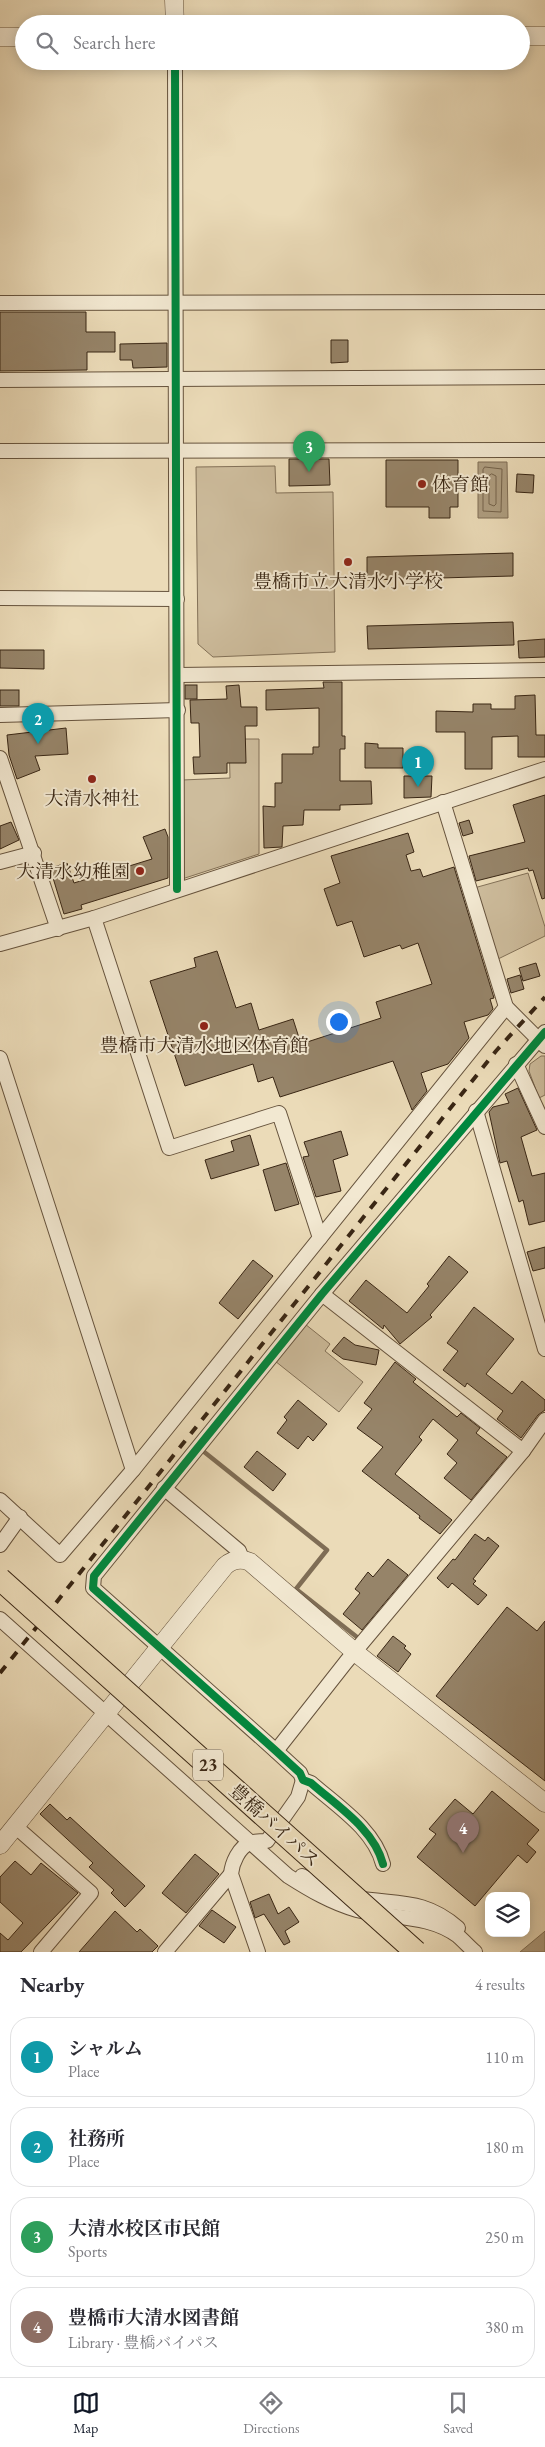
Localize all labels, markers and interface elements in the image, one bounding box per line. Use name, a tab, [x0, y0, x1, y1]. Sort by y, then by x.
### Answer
search box	[15, 15, 530, 70]
icon: search	[33, 29, 61, 57]
text: Search here	[73, 30, 155, 55]
pin: 3	[293, 431, 325, 472]
place label: 体育館	[432, 472, 489, 497]
marker: 体育館	[416, 478, 428, 490]
marker: 豊橋市立大清水小学校	[342, 556, 354, 568]
place label: 豊橋市立大清水小学校	[253, 569, 443, 594]
pin: 2	[22, 703, 54, 744]
pin: 1	[402, 746, 434, 787]
marker: 大清水神社	[86, 773, 98, 785]
place label: 大清水神社	[44, 786, 140, 811]
place label: 大清水幼稚園	[16, 859, 130, 884]
marker: 大清水幼稚園	[134, 865, 146, 877]
your location	[326, 1009, 352, 1035]
marker: 豊橋市大清水地区体育館	[198, 1020, 210, 1032]
place label: 豊橋市大清水地区体育館	[99, 1033, 309, 1058]
road number: 23	[193, 1750, 223, 1780]
street label: 豊橋バイパス	[224, 1778, 325, 1873]
pin: 4	[447, 1812, 479, 1853]
map controls	[485, 1892, 530, 1937]
button: layers	[485, 1892, 530, 1937]
text: Nearby	[20, 1971, 84, 1998]
text: 4 results	[475, 1974, 525, 1995]
text: シャルム	[68, 2036, 143, 2061]
text: 1	[33, 2047, 41, 2068]
text: 110 m	[485, 2047, 524, 2068]
text: Place	[68, 2061, 100, 2082]
text: 社務所	[68, 2126, 125, 2151]
text: 2	[33, 2137, 41, 2158]
text: 180 m	[485, 2137, 524, 2158]
text: Place	[68, 2151, 100, 2172]
text: 大清水校区市民館	[68, 2216, 220, 2241]
text: 3	[33, 2227, 41, 2248]
text: 250 m	[485, 2227, 524, 2248]
text: Sports	[68, 2241, 107, 2262]
text: 豊橋市大清水図書館	[68, 2305, 239, 2330]
text: 4	[33, 2317, 41, 2338]
text: 380 m	[485, 2317, 524, 2338]
text: Library · 豊橋バイパス	[68, 2332, 219, 2353]
tab: Map	[72, 2389, 100, 2437]
tab: Directions	[243, 2389, 300, 2437]
tab: Saved	[443, 2389, 473, 2437]

